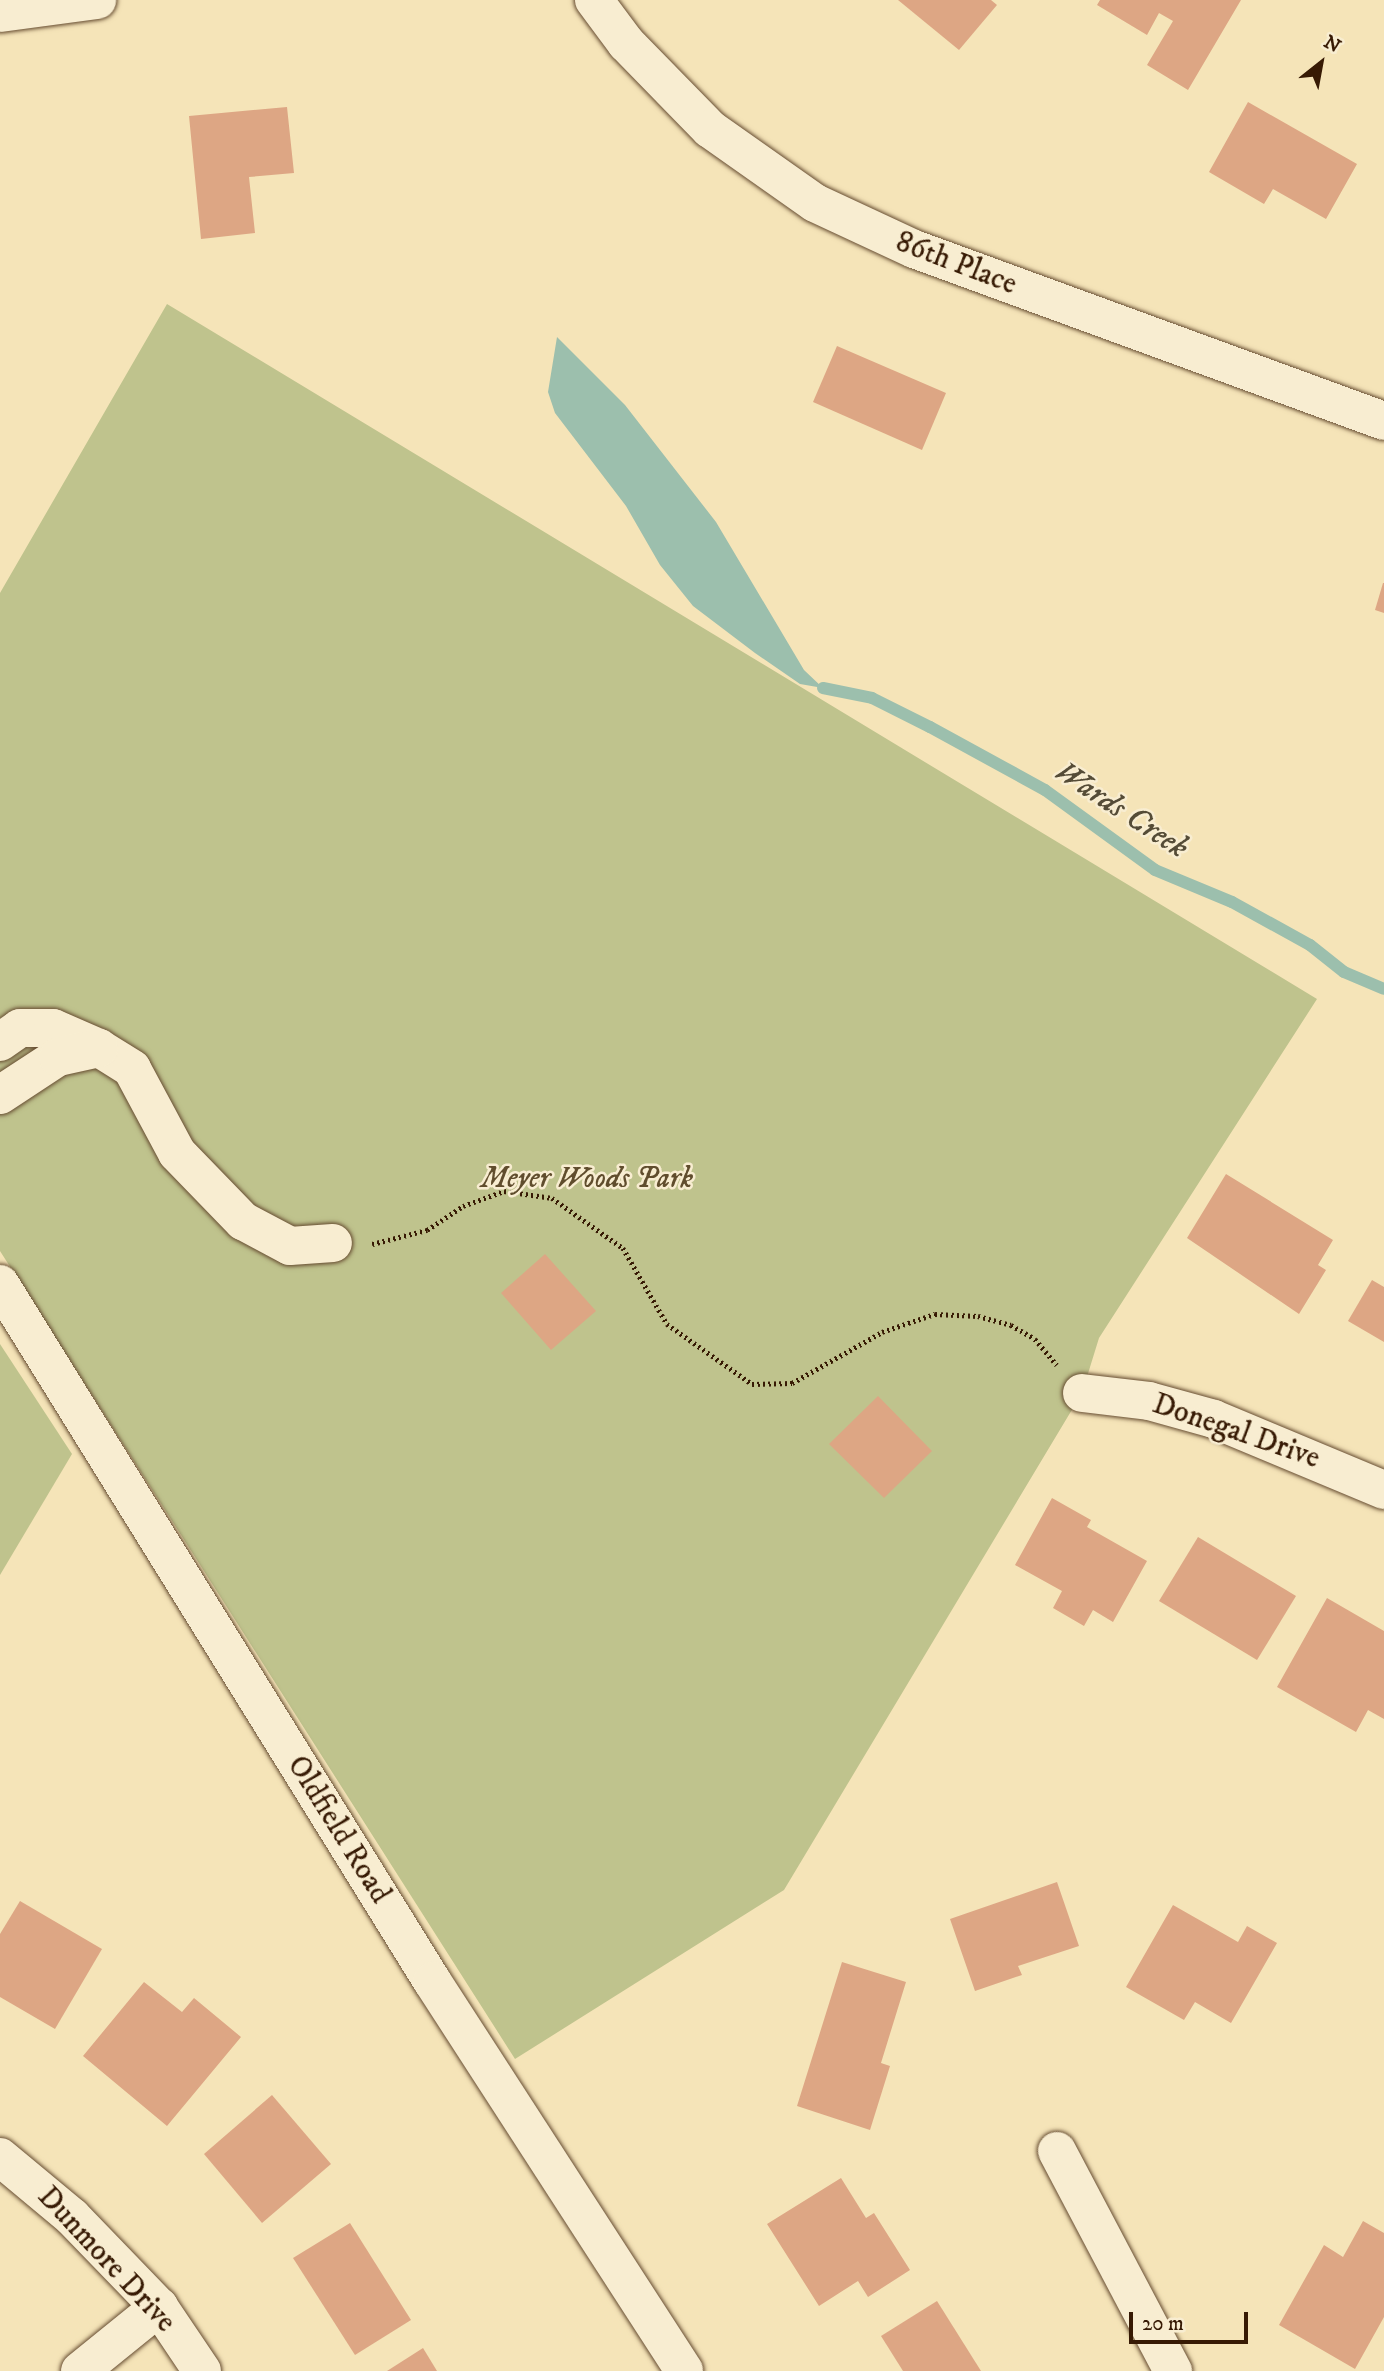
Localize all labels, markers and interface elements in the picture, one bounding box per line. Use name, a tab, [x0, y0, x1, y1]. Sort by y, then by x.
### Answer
north arrow	[1286, 28, 1356, 98]
text: N	[1319, 31, 1345, 58]
street label: 86th Place	[890, 224, 1022, 304]
water label: Wards Creek	[1047, 753, 1195, 867]
park label: Meyer Woods Park	[481, 1161, 693, 1197]
street label: Donegal Drive	[1148, 1387, 1324, 1477]
street label: Oldfield Road	[279, 1750, 397, 1910]
street label: Dunmore Drive	[29, 2180, 183, 2340]
scale bar	[1132, 2298, 1251, 2342]
text: 20 m	[1142, 2311, 1184, 2337]

